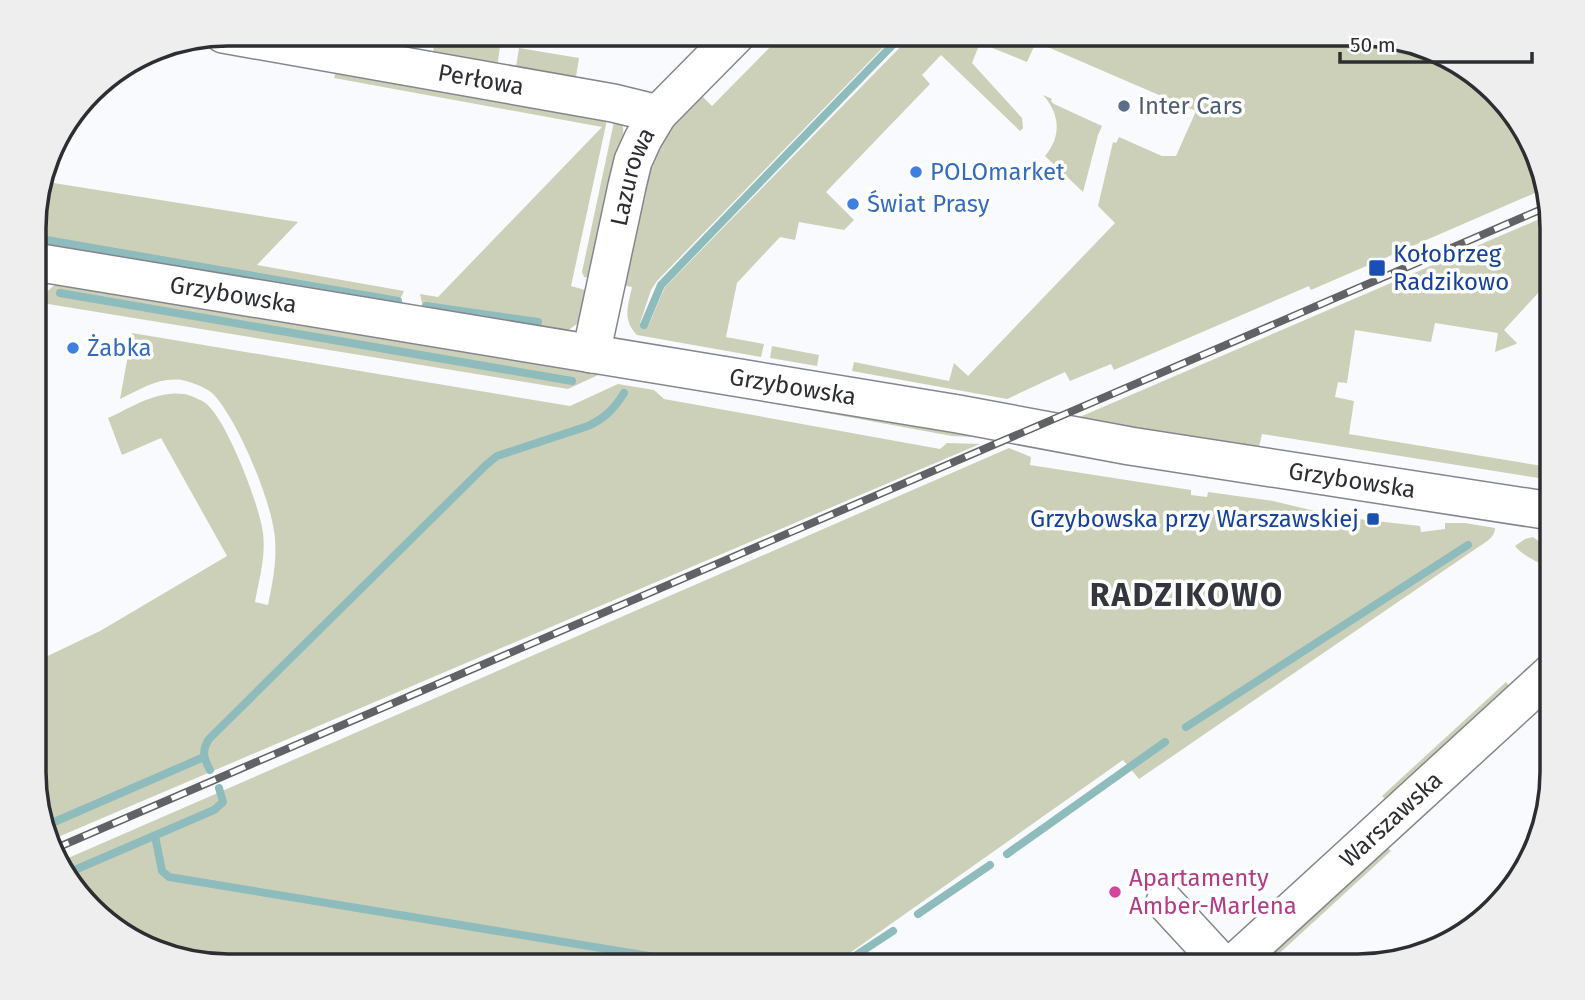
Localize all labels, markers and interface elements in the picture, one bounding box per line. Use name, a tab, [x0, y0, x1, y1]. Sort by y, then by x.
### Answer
scale bar	[1340, 21, 1532, 65]
text: 50 m	[1350, 32, 1396, 58]
street label: Perłowa	[436, 58, 526, 101]
place label: Inter Cars	[1138, 92, 1243, 120]
marker: Inter Cars	[1116, 98, 1132, 114]
street label: Lazurowa	[605, 122, 661, 229]
place label: POLOmarket	[930, 158, 1065, 186]
marker: POLOmarket	[908, 164, 924, 180]
place label: Świat Prasy	[867, 189, 990, 218]
marker: Świat Prasy	[845, 196, 861, 212]
place label: Kołobrzeg Radzikowo	[1393, 240, 1509, 296]
marker: Kołobrzeg Radzikowo	[1367, 258, 1387, 278]
street label: Grzybowska	[168, 270, 299, 319]
place label: Żabka	[87, 334, 151, 362]
marker: Żabka	[65, 340, 81, 356]
street label: Grzybowska	[727, 363, 858, 411]
street label: Grzybowska	[1286, 457, 1417, 504]
place label: Grzybowska przy Warszawskiej	[1030, 505, 1359, 533]
marker: Grzybowska przy Warszawskiej	[1365, 511, 1381, 527]
district label: RADZIKOWO	[1090, 576, 1284, 614]
street label: Warszawska	[1334, 766, 1448, 873]
place label: Apartamenty Amber-Marlena	[1129, 864, 1297, 920]
marker: Apartamenty Amber-Marlena	[1107, 884, 1123, 900]

